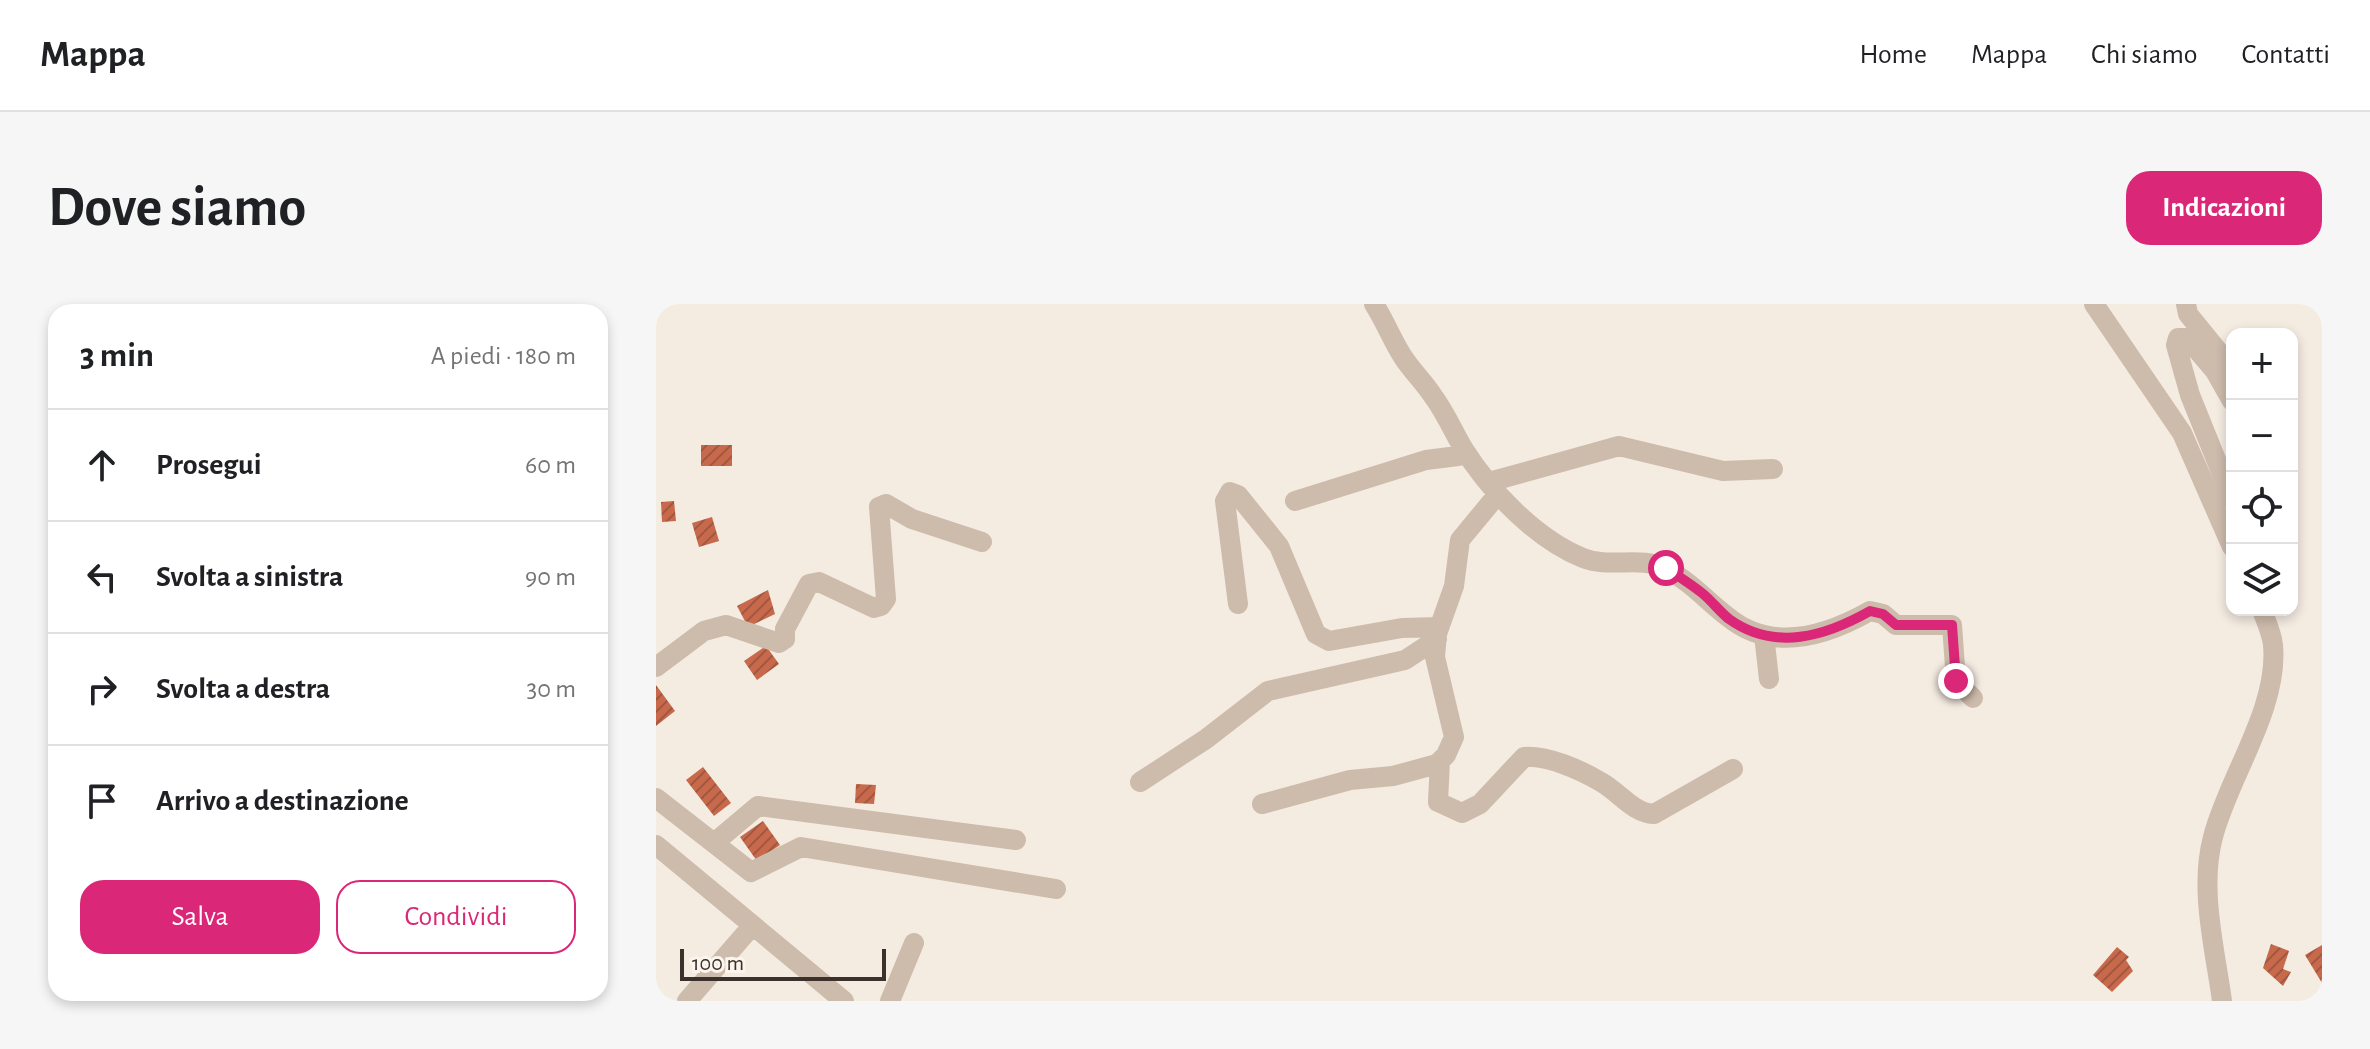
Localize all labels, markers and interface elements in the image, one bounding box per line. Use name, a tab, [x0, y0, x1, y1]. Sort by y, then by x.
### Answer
text: Mappa	[40, 36, 146, 74]
text: Home	[1860, 41, 1927, 69]
text: Mappa	[1971, 41, 2047, 69]
text: Chi siamo	[2091, 41, 2198, 69]
text: Contatti	[2242, 41, 2330, 69]
button: Indicazioni	[2126, 171, 2322, 245]
text: Dove siamo	[48, 180, 306, 236]
map controls	[2226, 328, 2298, 616]
button: +	[2226, 328, 2298, 400]
text: 3 min	[80, 339, 154, 373]
text: A piedi · 180 m	[431, 343, 576, 369]
button: −	[2226, 400, 2298, 472]
icon: ahead	[80, 443, 124, 487]
text: Prosegui	[156, 450, 262, 480]
text: 60 m	[525, 452, 576, 478]
button: locate	[2226, 472, 2298, 544]
button: layers	[2226, 544, 2298, 616]
route start	[1648, 550, 1684, 586]
icon: left	[80, 555, 124, 599]
text: Svolta a sinistra	[156, 562, 343, 592]
text: 90 m	[525, 564, 576, 590]
route end	[1938, 663, 1974, 699]
icon: right	[80, 667, 124, 711]
text: Svolta a destra	[156, 674, 330, 704]
text: 30 m	[526, 676, 576, 702]
icon: arrive	[80, 779, 124, 823]
text: Arrivo a destinazione	[156, 786, 409, 816]
button: Salva	[80, 880, 320, 954]
button: Condividi	[336, 880, 576, 954]
scale bar	[680, 945, 886, 981]
text: 100 m	[692, 952, 744, 974]

